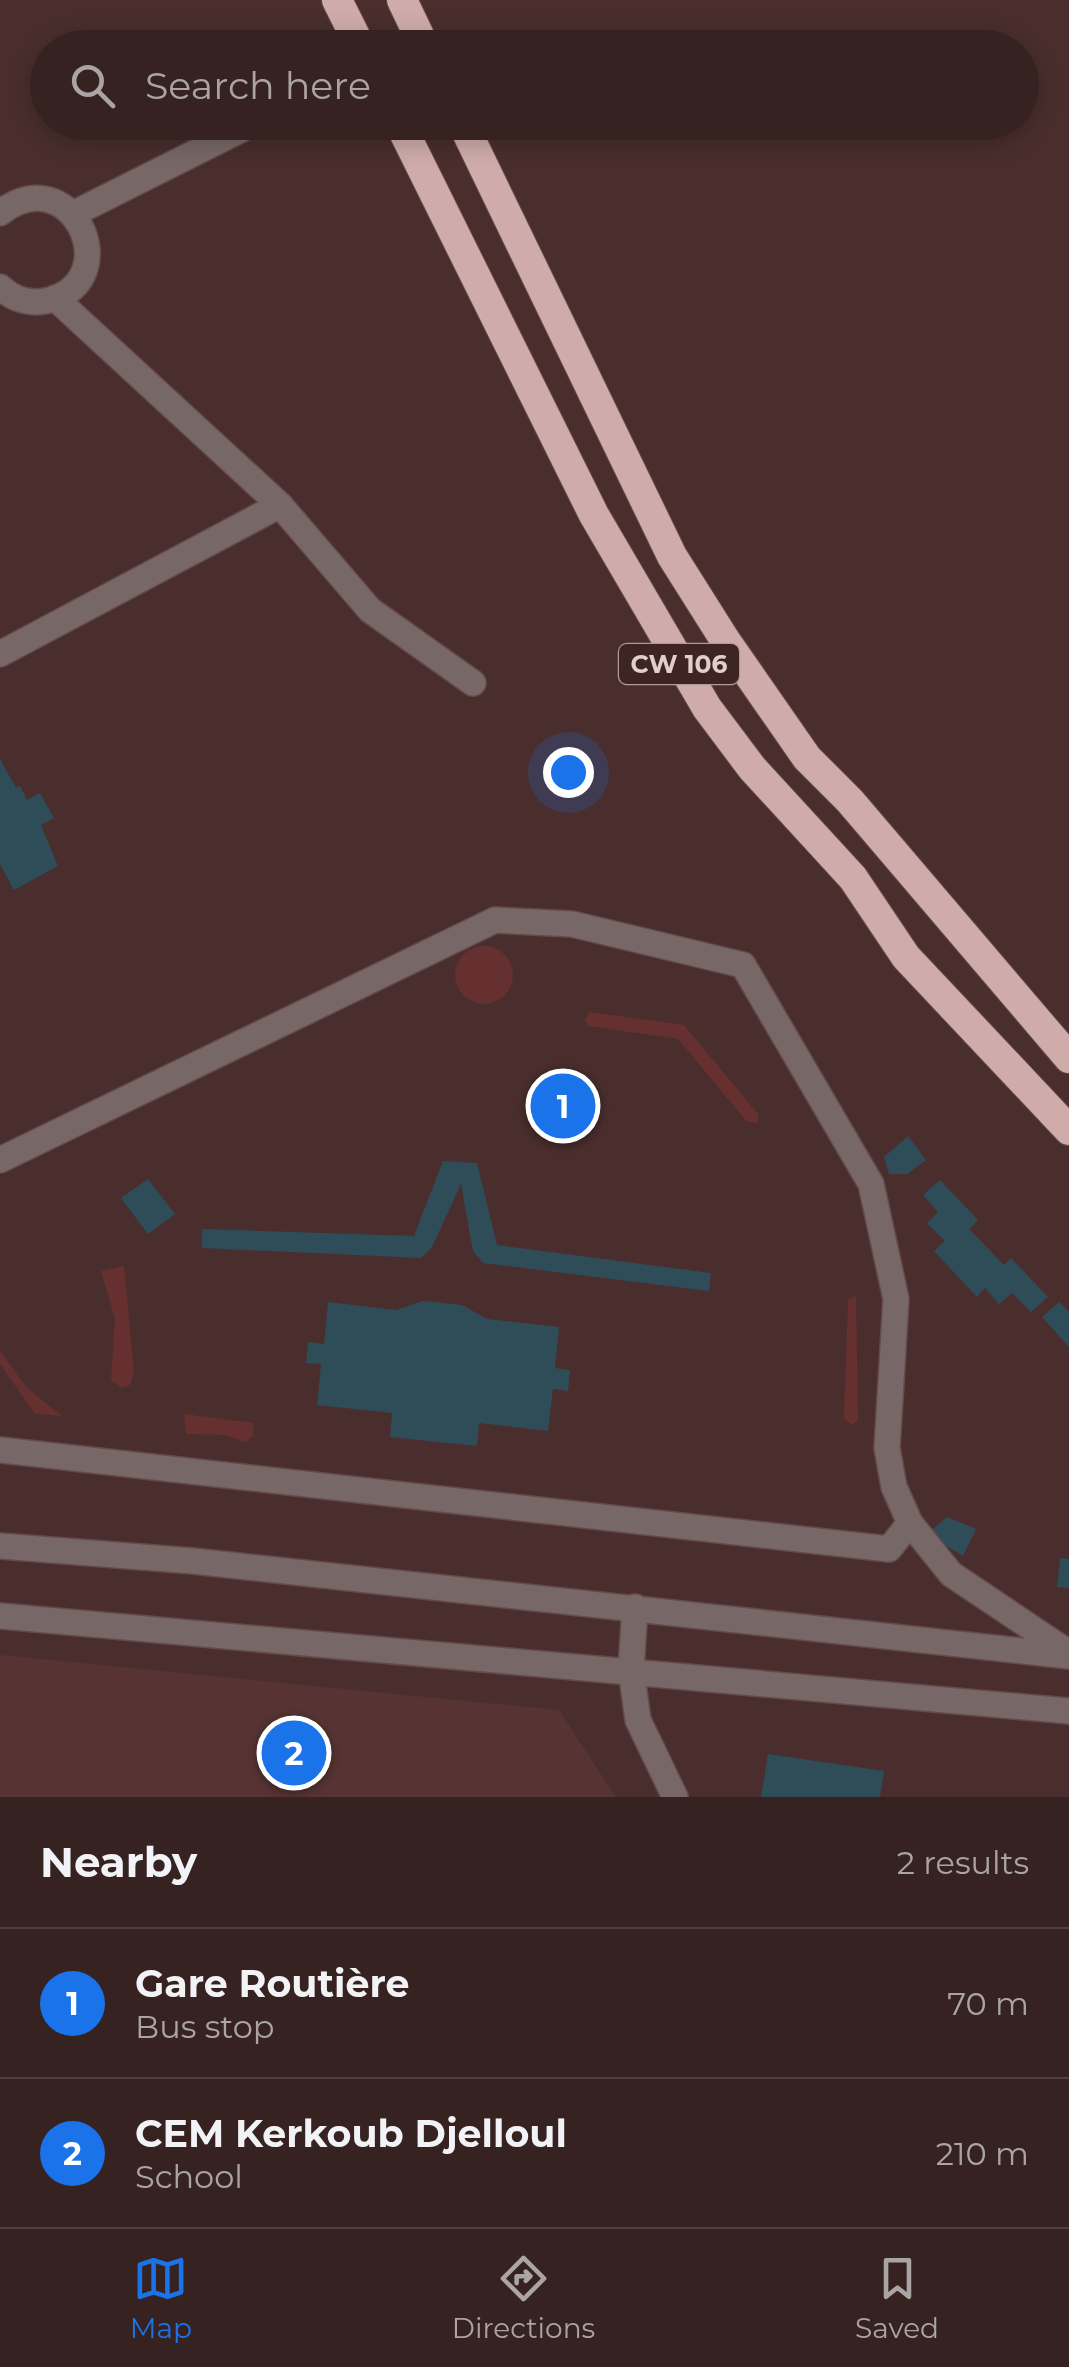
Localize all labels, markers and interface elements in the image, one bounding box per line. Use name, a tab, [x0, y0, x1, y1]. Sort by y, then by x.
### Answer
search box	[30, 30, 1039, 140]
icon: search	[65, 58, 120, 113]
text: Search here	[145, 62, 371, 109]
road number: CW 106	[619, 644, 739, 684]
your location	[543, 747, 594, 798]
pin: 1	[530, 1068, 596, 1144]
pin: 2	[262, 1716, 326, 1790]
text: Nearby	[40, 1836, 197, 1888]
text: 2 results	[897, 1843, 1029, 1882]
text: Gare Routière	[135, 1960, 409, 2007]
text: 1	[66, 1984, 79, 2023]
text: 70 m	[947, 1984, 1029, 2023]
text: Bus stop	[135, 2007, 274, 2046]
text: CEM Kerkoub Djelloul	[135, 2110, 567, 2157]
text: 2	[63, 2134, 82, 2173]
text: 210 m	[936, 2134, 1029, 2173]
text: School	[135, 2157, 243, 2196]
tab: Map	[130, 2251, 192, 2345]
tab: Directions	[452, 2251, 595, 2345]
tab: Saved	[855, 2251, 939, 2345]

